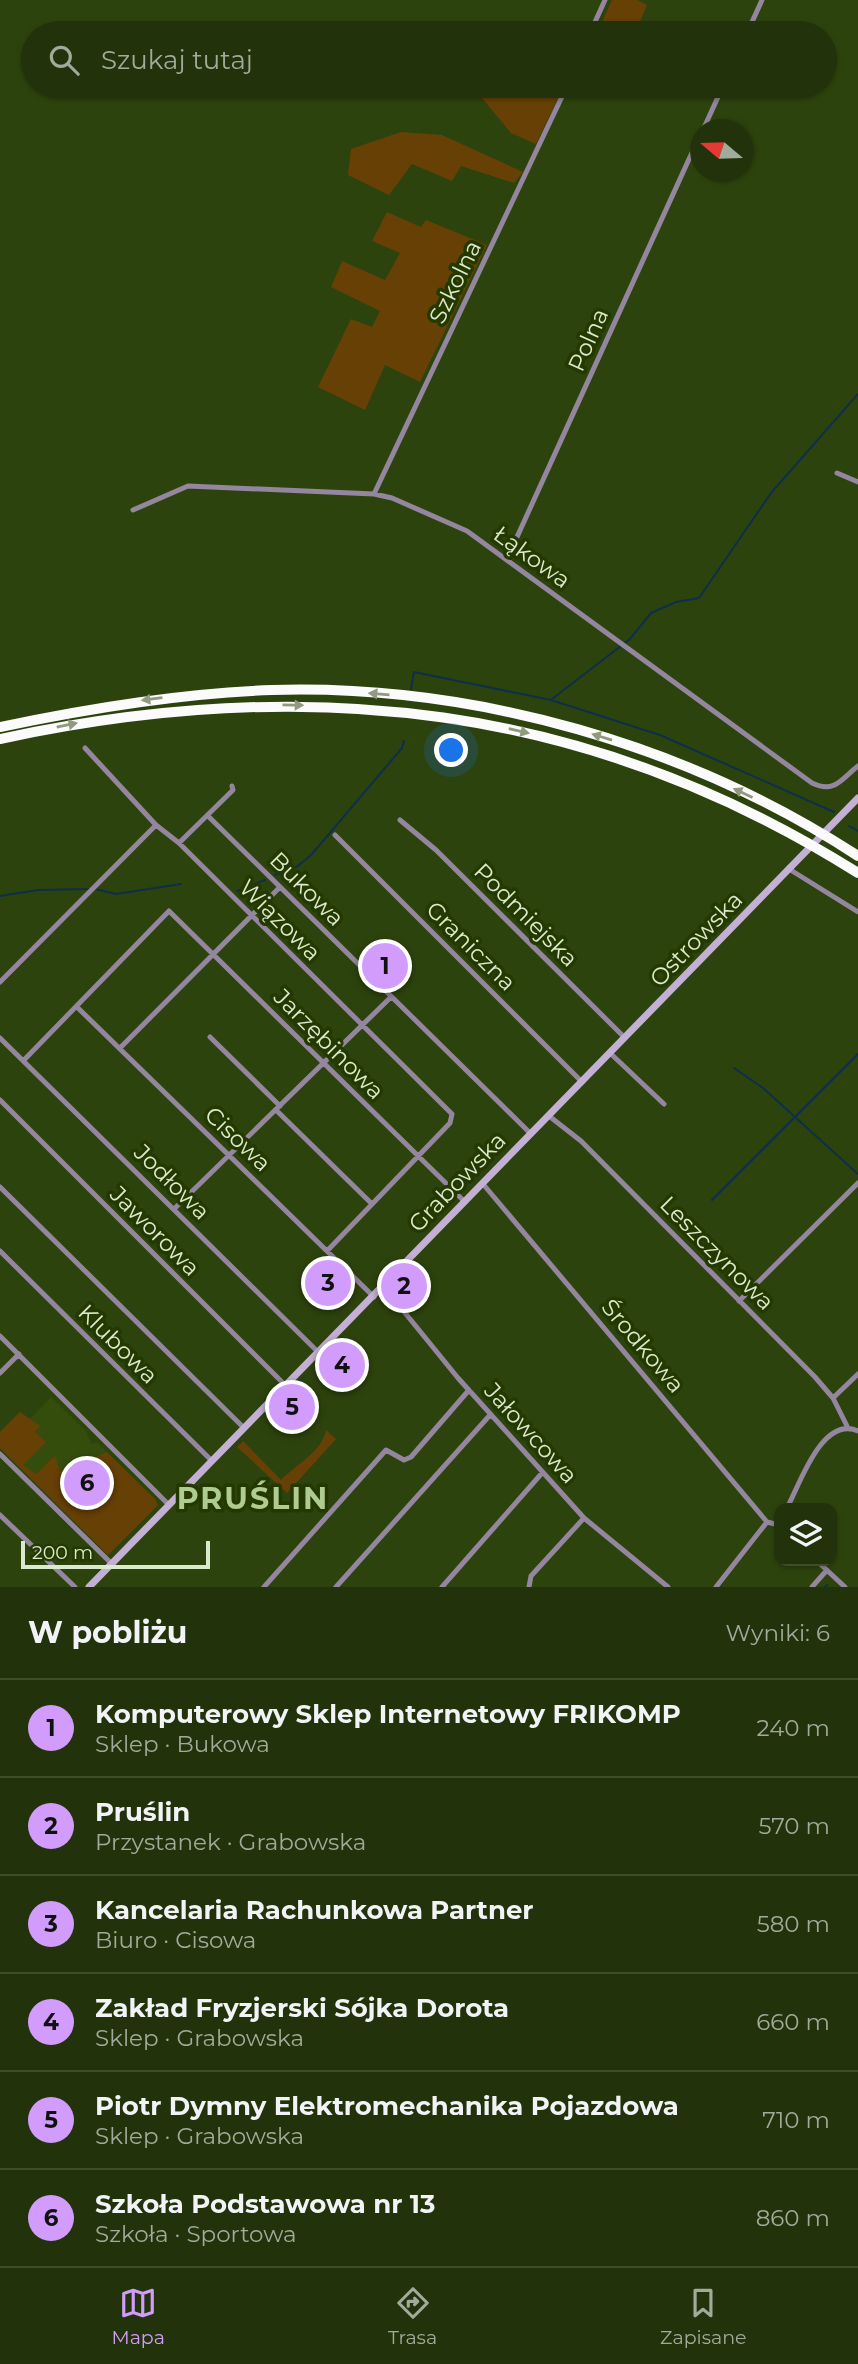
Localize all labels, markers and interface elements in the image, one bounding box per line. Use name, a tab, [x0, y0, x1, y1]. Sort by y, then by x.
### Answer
search box	[21, 21, 837, 98]
icon: search	[45, 41, 83, 79]
text: Szukaj tutaj	[101, 44, 253, 76]
north arrow	[690, 119, 753, 182]
street label: Szkolna	[423, 236, 487, 328]
street label: Polna	[562, 304, 614, 376]
street label: Łąkowa	[488, 520, 576, 594]
one-way arrow	[368, 688, 390, 699]
one-way arrow	[141, 694, 163, 705]
one-way arrow	[282, 699, 304, 710]
one-way arrow	[56, 720, 78, 731]
one-way arrow	[508, 726, 530, 737]
one-way arrow	[591, 732, 612, 742]
your location	[434, 733, 468, 767]
one-way arrow	[733, 787, 753, 799]
street label: Bukowa	[264, 846, 350, 932]
street label: Podmiejska	[468, 857, 584, 973]
street label: Wiązowa	[233, 873, 327, 967]
street label: Ostrowska	[644, 886, 748, 992]
street label: Graniczna	[420, 895, 522, 997]
pin: 1	[362, 940, 408, 992]
street label: Jarzębinowa	[267, 982, 390, 1105]
street label: Cisowa	[199, 1101, 277, 1177]
street label: Grabowska	[403, 1126, 511, 1238]
street label: Jodłowa	[128, 1138, 216, 1226]
street label: Jaworowa	[104, 1180, 206, 1282]
street label: Leszczynowa	[654, 1190, 780, 1316]
pin: 3	[305, 1257, 351, 1309]
pin: 2	[381, 1260, 427, 1312]
street label: Środkowa	[596, 1293, 690, 1399]
street label: Klubowa	[72, 1298, 164, 1390]
pin: 4	[319, 1339, 365, 1391]
street label: Jałowcowa	[478, 1376, 583, 1489]
pin: 5	[269, 1381, 315, 1433]
pin: 6	[64, 1457, 110, 1509]
district label: PRUŚLIN	[177, 1480, 329, 1517]
map controls	[774, 1503, 837, 1566]
button: layers	[774, 1503, 837, 1566]
scale bar	[21, 1538, 210, 1570]
text: 200 m	[32, 1541, 93, 1564]
text: W pobliżu	[28, 1614, 187, 1651]
text: Wyniki: 6	[725, 1619, 830, 1647]
text: Komputerowy Sklep Internetowy FRIKOMP	[95, 1698, 681, 1730]
text: 1	[46, 1714, 56, 1742]
text: 240 m	[757, 1714, 830, 1742]
text: Sklep · Bukowa	[95, 1730, 270, 1758]
text: Pruślin	[95, 1796, 190, 1828]
text: 2	[44, 1812, 58, 1840]
text: 570 m	[759, 1812, 830, 1840]
text: Przystanek · Grabowska	[95, 1828, 366, 1856]
text: Kancelaria Rachunkowa Partner	[95, 1894, 534, 1926]
text: 3	[44, 1910, 58, 1938]
text: 580 m	[757, 1910, 830, 1938]
text: Biuro · Cisowa	[95, 1926, 256, 1954]
text: Zakład Fryzjerski Sójka Dorota	[95, 1992, 509, 2024]
text: 4	[43, 2008, 59, 2036]
text: 660 m	[756, 2008, 830, 2036]
text: Sklep · Grabowska	[95, 2024, 304, 2052]
text: Piotr Dymny Elektromechanika Pojazdowa	[95, 2090, 679, 2122]
text: 5	[44, 2106, 58, 2134]
text: 710 m	[762, 2106, 830, 2134]
text: Sklep · Grabowska	[95, 2122, 304, 2150]
text: Szkoła Podstawowa nr 13	[95, 2188, 435, 2220]
text: 6	[44, 2204, 58, 2232]
text: 860 m	[756, 2204, 830, 2232]
text: Szkoła · Sportowa	[95, 2220, 296, 2248]
tab: Mapa	[112, 2284, 165, 2349]
tab: Trasa	[388, 2284, 437, 2349]
tab: Zapisane	[660, 2284, 746, 2349]

